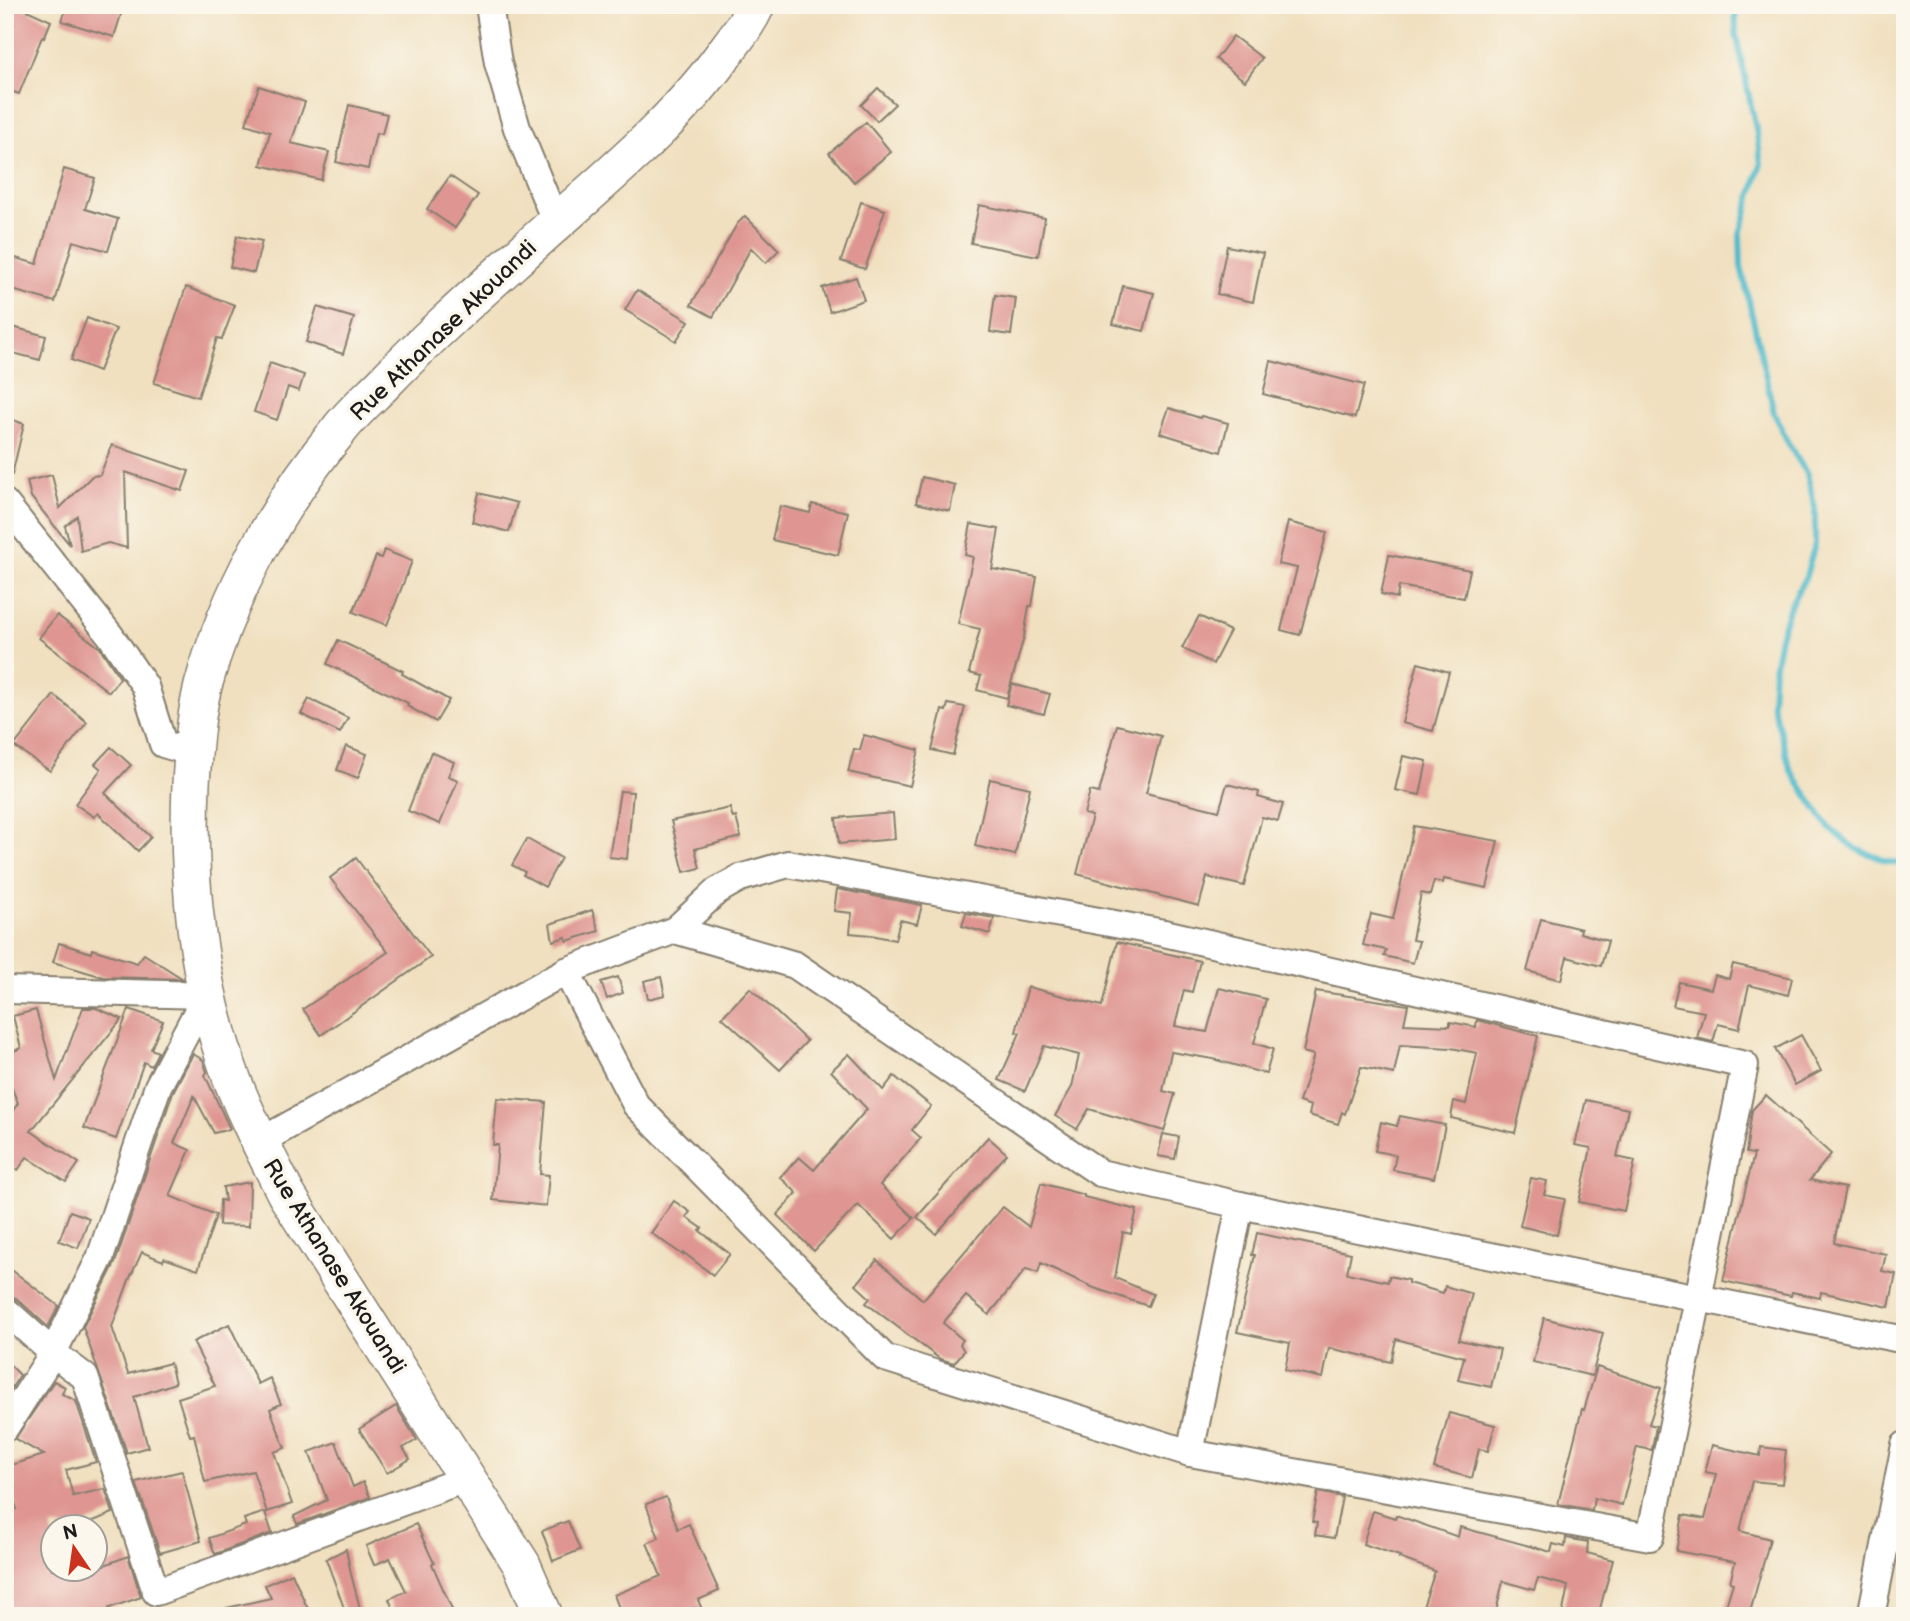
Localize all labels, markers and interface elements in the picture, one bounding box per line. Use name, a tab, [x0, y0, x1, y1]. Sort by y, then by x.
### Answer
street label: Rue Athanase Akouandi	[345, 234, 543, 427]
street label: Rue Athanase Akouandi	[257, 1154, 412, 1379]
north arrow	[38, 1512, 108, 1582]
text: N	[61, 1520, 80, 1546]

